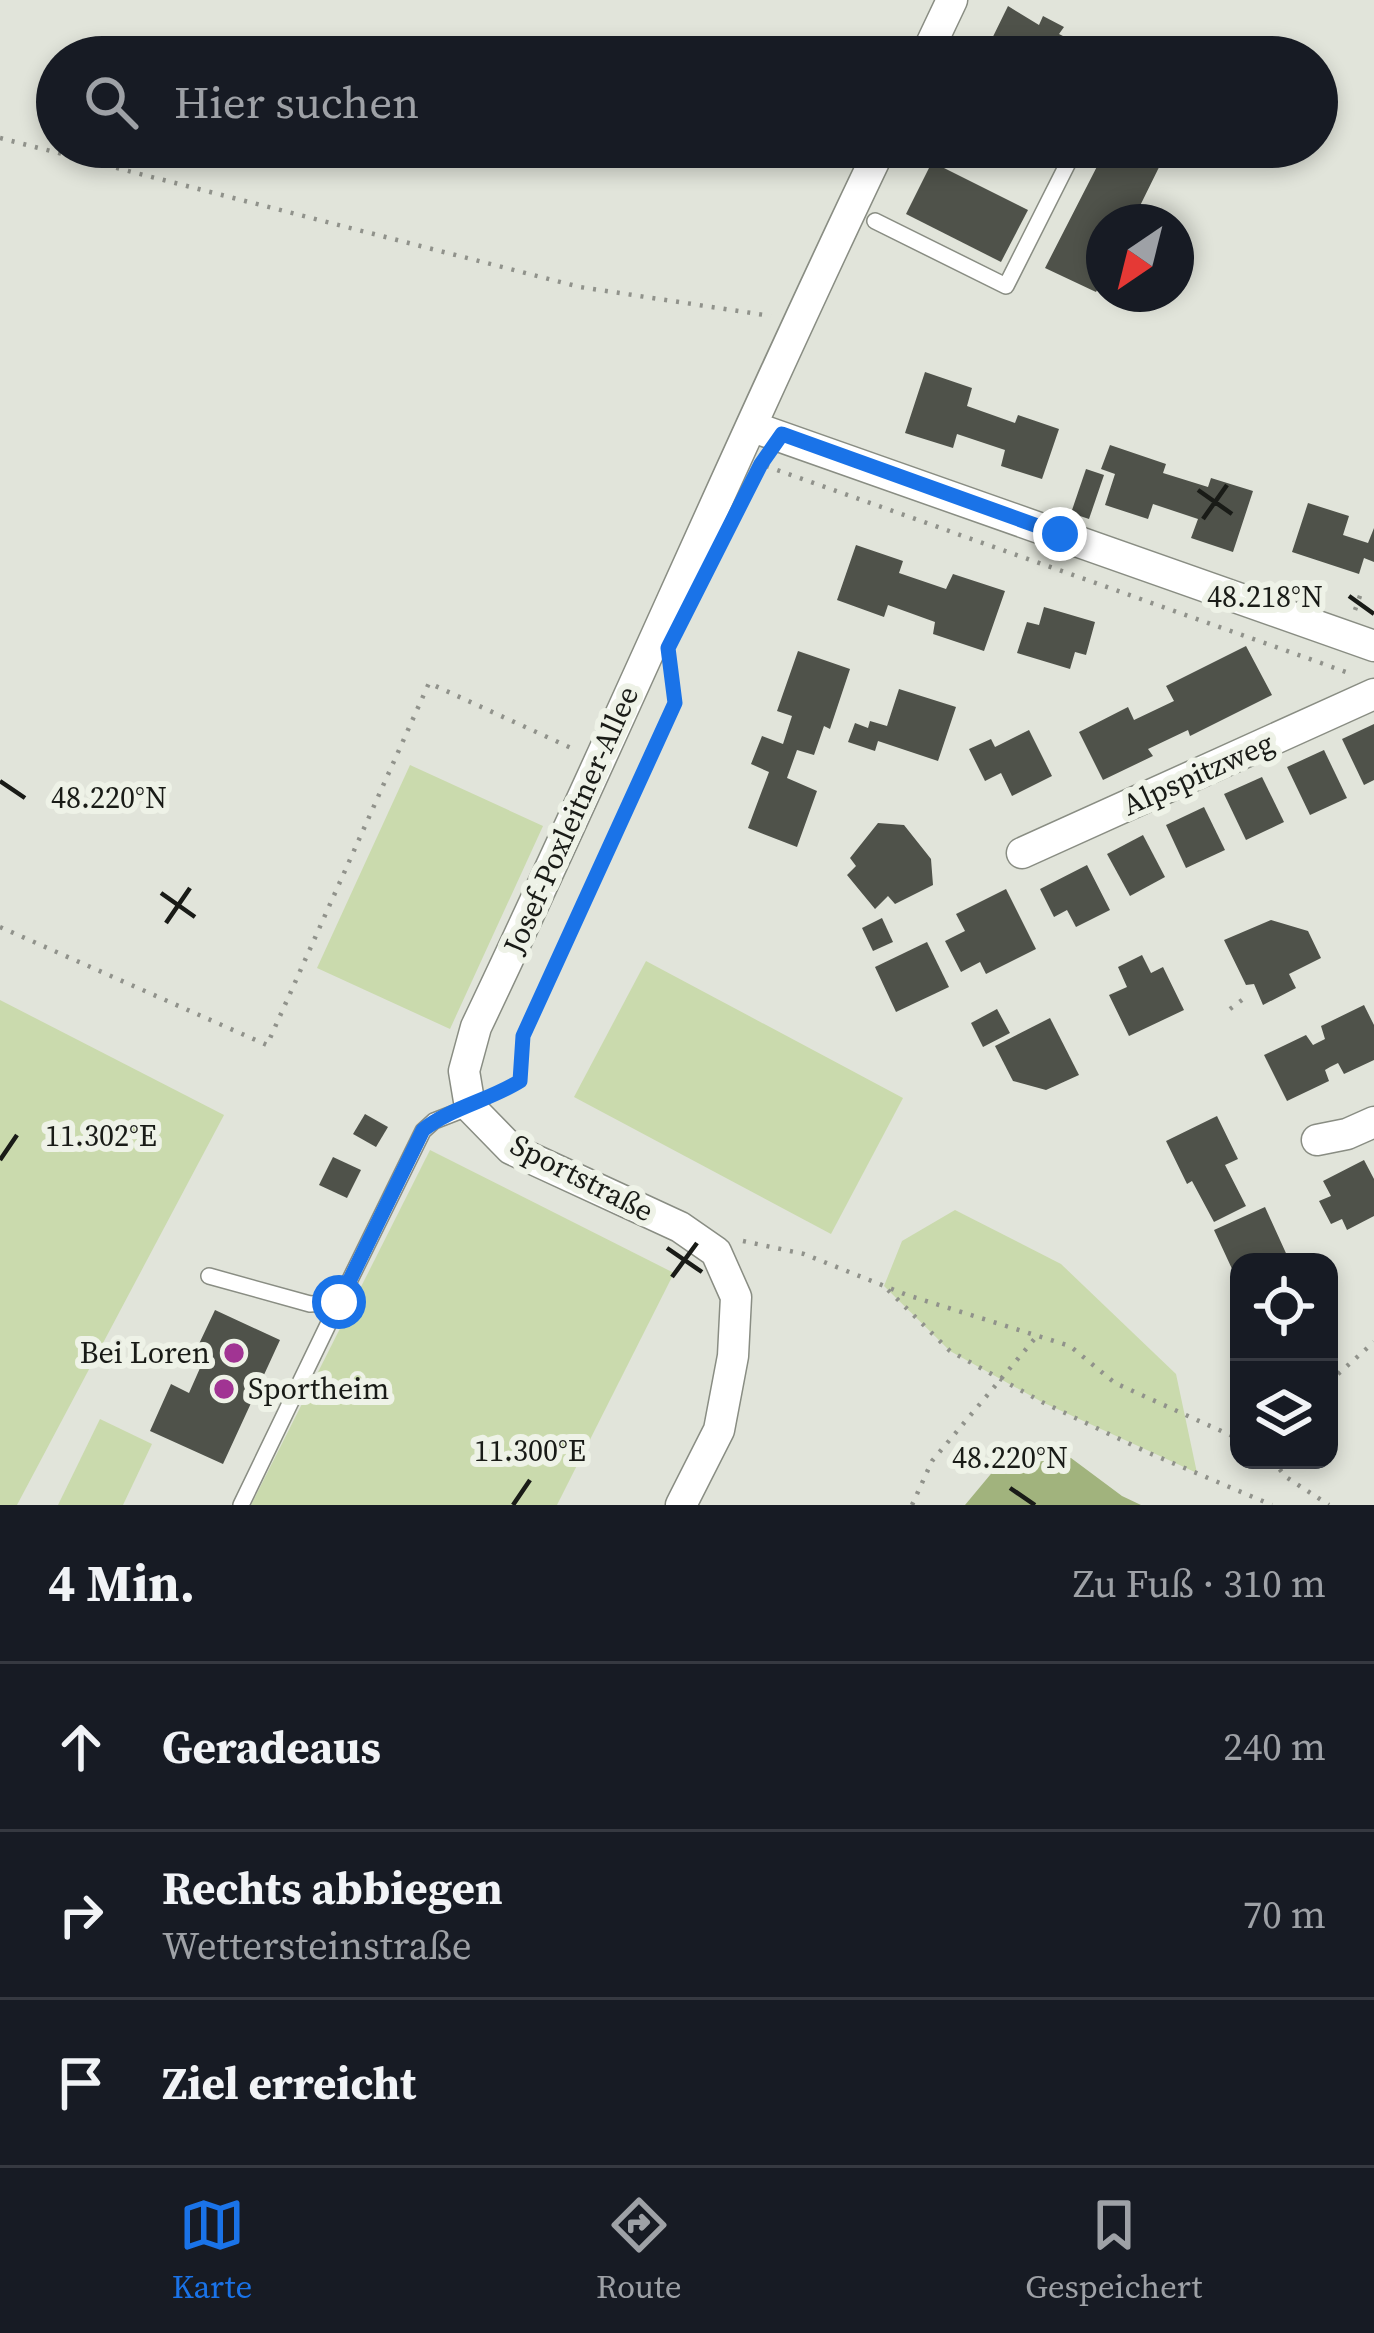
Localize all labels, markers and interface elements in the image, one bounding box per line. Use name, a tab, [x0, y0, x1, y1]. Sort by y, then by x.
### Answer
search box	[36, 36, 1338, 168]
icon: search	[78, 69, 144, 135]
text: Hier suchen	[174, 71, 419, 133]
north arrow	[1086, 204, 1194, 312]
route end	[1033, 507, 1087, 561]
text: 48.218°N	[1207, 576, 1323, 617]
street label: Josef-Poxleitner-Allee	[493, 680, 648, 961]
street label: Alpspitzweg	[1116, 722, 1280, 825]
text: 48.220°N	[51, 777, 167, 818]
text: 11.302°E	[45, 1115, 157, 1156]
street label: Sportstraße	[504, 1124, 661, 1231]
map controls	[1230, 1253, 1338, 1469]
button: locate	[1230, 1253, 1338, 1361]
route start	[312, 1275, 366, 1329]
place label: Bei Loren	[80, 1332, 210, 1373]
marker: Bei Loren	[221, 1340, 247, 1366]
button: layers	[1230, 1361, 1338, 1469]
place label: Sportheim	[248, 1368, 389, 1409]
marker: Sportheim	[211, 1376, 237, 1402]
text: 11.300°E	[474, 1430, 586, 1471]
text: 48.220°N	[952, 1437, 1068, 1478]
text: 4 Min.	[48, 1548, 195, 1618]
text: Zu Fuß · 310 m	[1073, 1557, 1326, 1610]
icon: ahead	[48, 1714, 114, 1780]
text: Geradeaus	[162, 1716, 381, 1778]
text: 240 m	[1223, 1720, 1326, 1773]
text: Rechts abbiegen	[162, 1857, 503, 1919]
icon: right	[48, 1882, 114, 1948]
text: 70 m	[1243, 1888, 1326, 1941]
text: Wettersteinstraße	[162, 1919, 472, 1972]
icon: arrive	[48, 2050, 114, 2116]
text: Ziel erreicht	[162, 2052, 416, 2114]
tab: Karte	[172, 2192, 252, 2309]
tab: Route	[596, 2192, 682, 2309]
tab: Gespeichert	[1025, 2192, 1202, 2309]

